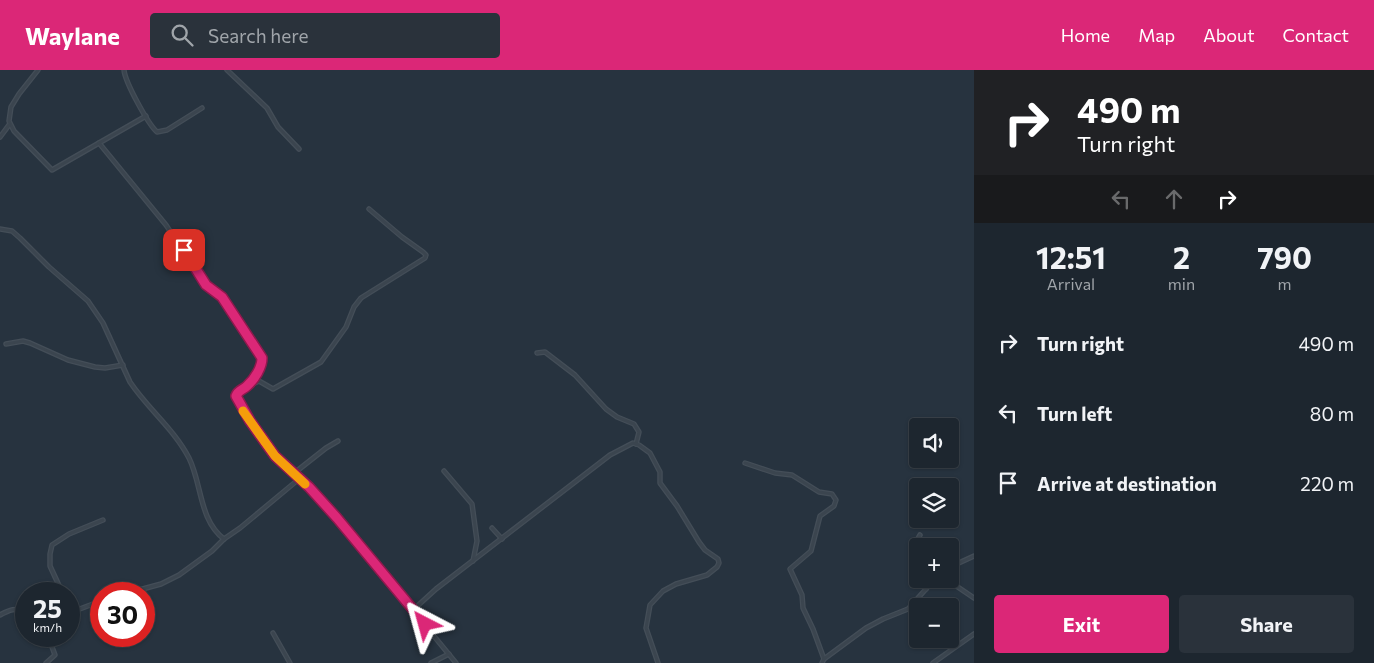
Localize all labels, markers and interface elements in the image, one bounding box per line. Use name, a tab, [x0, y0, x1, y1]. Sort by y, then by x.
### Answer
search box	[150, 13, 500, 58]
text: Waylane	[25, 21, 120, 50]
icon: search	[168, 21, 196, 49]
text: Search here	[208, 24, 308, 47]
text: Home	[1061, 24, 1110, 46]
text: Map	[1138, 24, 1175, 46]
text: About	[1203, 24, 1255, 46]
text: Contact	[1283, 24, 1349, 46]
text: 490 m	[1077, 87, 1181, 130]
icon: right	[994, 90, 1059, 155]
text: Turn right	[1077, 130, 1175, 157]
icon: left	[1107, 185, 1135, 213]
icon: ahead	[1160, 185, 1188, 213]
icon: right	[1213, 185, 1241, 213]
pin	[163, 229, 205, 271]
icon: arrive	[170, 236, 198, 264]
text: 12:51	[1036, 238, 1106, 275]
text: 2	[1173, 238, 1190, 275]
text: 790	[1257, 238, 1312, 275]
text: Arrival	[1047, 274, 1095, 293]
text: min	[1168, 274, 1195, 293]
text: m	[1278, 274, 1292, 293]
icon: right	[994, 329, 1022, 357]
text: Turn right	[1037, 332, 1124, 355]
text: 490 m	[1298, 332, 1354, 355]
icon: left	[994, 399, 1022, 427]
text: Turn left	[1037, 402, 1112, 425]
text: 80 m	[1310, 402, 1354, 425]
map controls	[909, 418, 959, 648]
button: sound	[909, 418, 959, 468]
icon: arrive	[994, 469, 1022, 497]
text: Arrive at destination	[1037, 472, 1217, 495]
text: 220 m	[1300, 472, 1354, 495]
button: layers	[909, 478, 959, 528]
button: +	[909, 538, 959, 588]
speed limit sign: 30	[90, 582, 155, 647]
text: 25	[33, 593, 62, 623]
button: Exit	[994, 595, 1169, 653]
button: Share	[1179, 595, 1354, 653]
position arrow	[398, 597, 450, 649]
button: −	[909, 598, 959, 648]
text: km/h	[33, 620, 62, 634]

